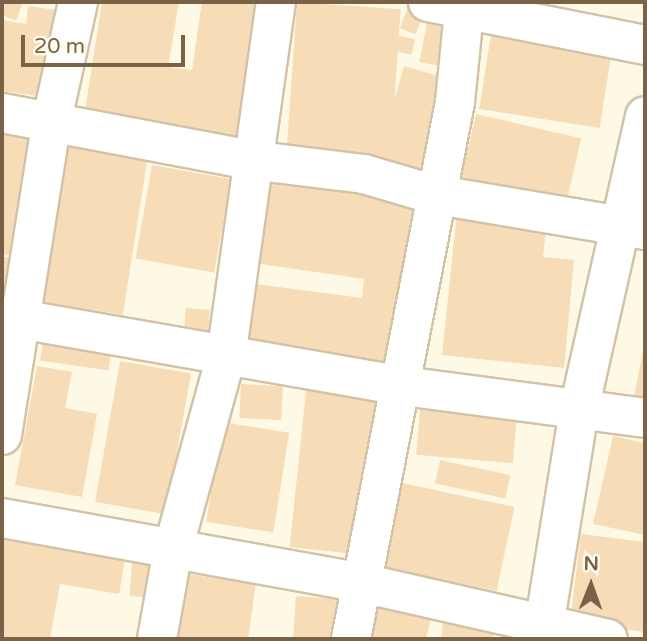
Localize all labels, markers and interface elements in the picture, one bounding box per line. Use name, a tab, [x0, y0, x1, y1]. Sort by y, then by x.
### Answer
scale bar	[24, 21, 189, 65]
text: 20 m	[34, 34, 85, 59]
north arrow	[556, 550, 626, 620]
text: N	[584, 553, 599, 575]

